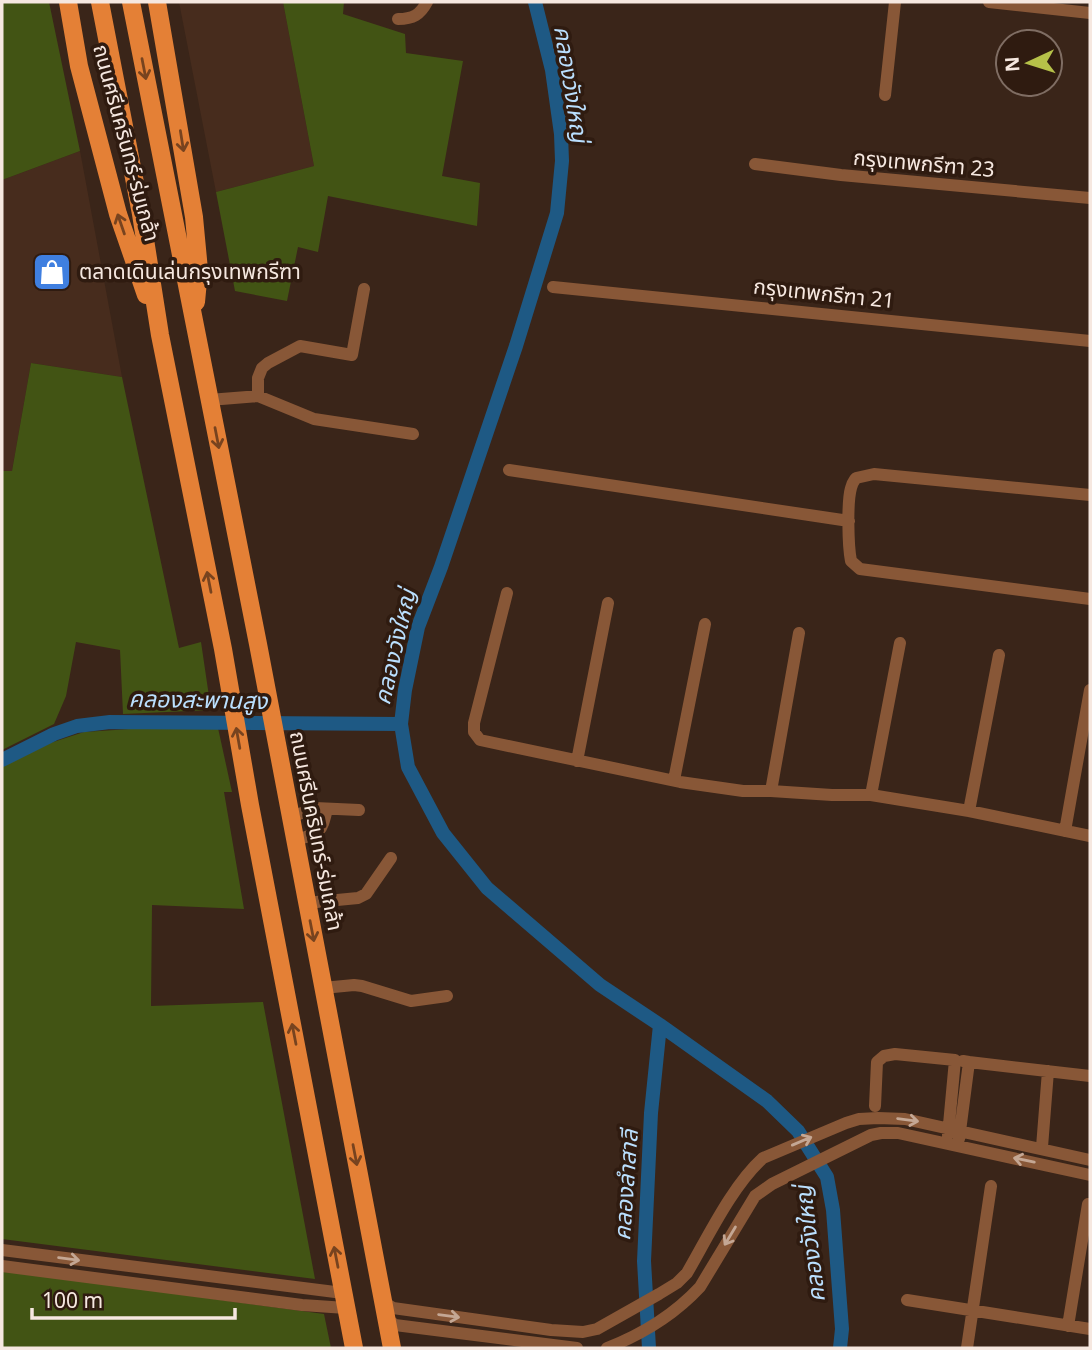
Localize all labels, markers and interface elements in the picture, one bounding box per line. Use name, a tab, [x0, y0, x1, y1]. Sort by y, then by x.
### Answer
water label: คลองวังใหญ่	[547, 23, 597, 147]
north arrow	[994, 28, 1064, 98]
street label: ถนนศรีนครินทร์-ร่มเกล้า	[87, 41, 167, 244]
text: N	[999, 56, 1026, 73]
one-way arrow	[137, 57, 151, 80]
one-way arrow	[176, 129, 189, 152]
street label: กรุงเทพกรีฑา 23	[852, 143, 996, 183]
one-way arrow	[114, 214, 126, 236]
shop icon: ตลาดเดินเล่นกรุงเทพกรีฑา	[31, 251, 73, 293]
place label: ตลาดเดินเล่นกรุงเทพกรีฑา	[79, 257, 301, 285]
street label: กรุงเทพกรีฑา 21	[752, 272, 896, 314]
one-way arrow	[210, 426, 224, 449]
one-way arrow	[202, 571, 216, 594]
water label: คลองวังใหญ่	[365, 583, 424, 708]
water label: คลองสะพานสูง	[128, 682, 269, 716]
one-way arrow	[231, 727, 245, 750]
street label: ถนนศรีนครินทร์-ร่มเกล้า	[284, 729, 350, 933]
one-way arrow	[305, 919, 319, 942]
one-way arrow	[286, 1023, 300, 1046]
one-way arrow	[896, 1114, 919, 1127]
water label: คลองลำสาลี	[605, 1126, 645, 1241]
one-way arrow	[791, 1134, 812, 1147]
one-way arrow	[348, 1143, 362, 1166]
one-way arrow	[1013, 1153, 1036, 1167]
water label: คลองวังใหญ่	[786, 1181, 832, 1304]
one-way arrow	[723, 1226, 737, 1246]
one-way arrow	[329, 1246, 343, 1269]
one-way arrow	[58, 1252, 80, 1265]
scale bar	[32, 1276, 234, 1320]
text: 100 m	[42, 1286, 103, 1314]
one-way arrow	[437, 1310, 459, 1323]

